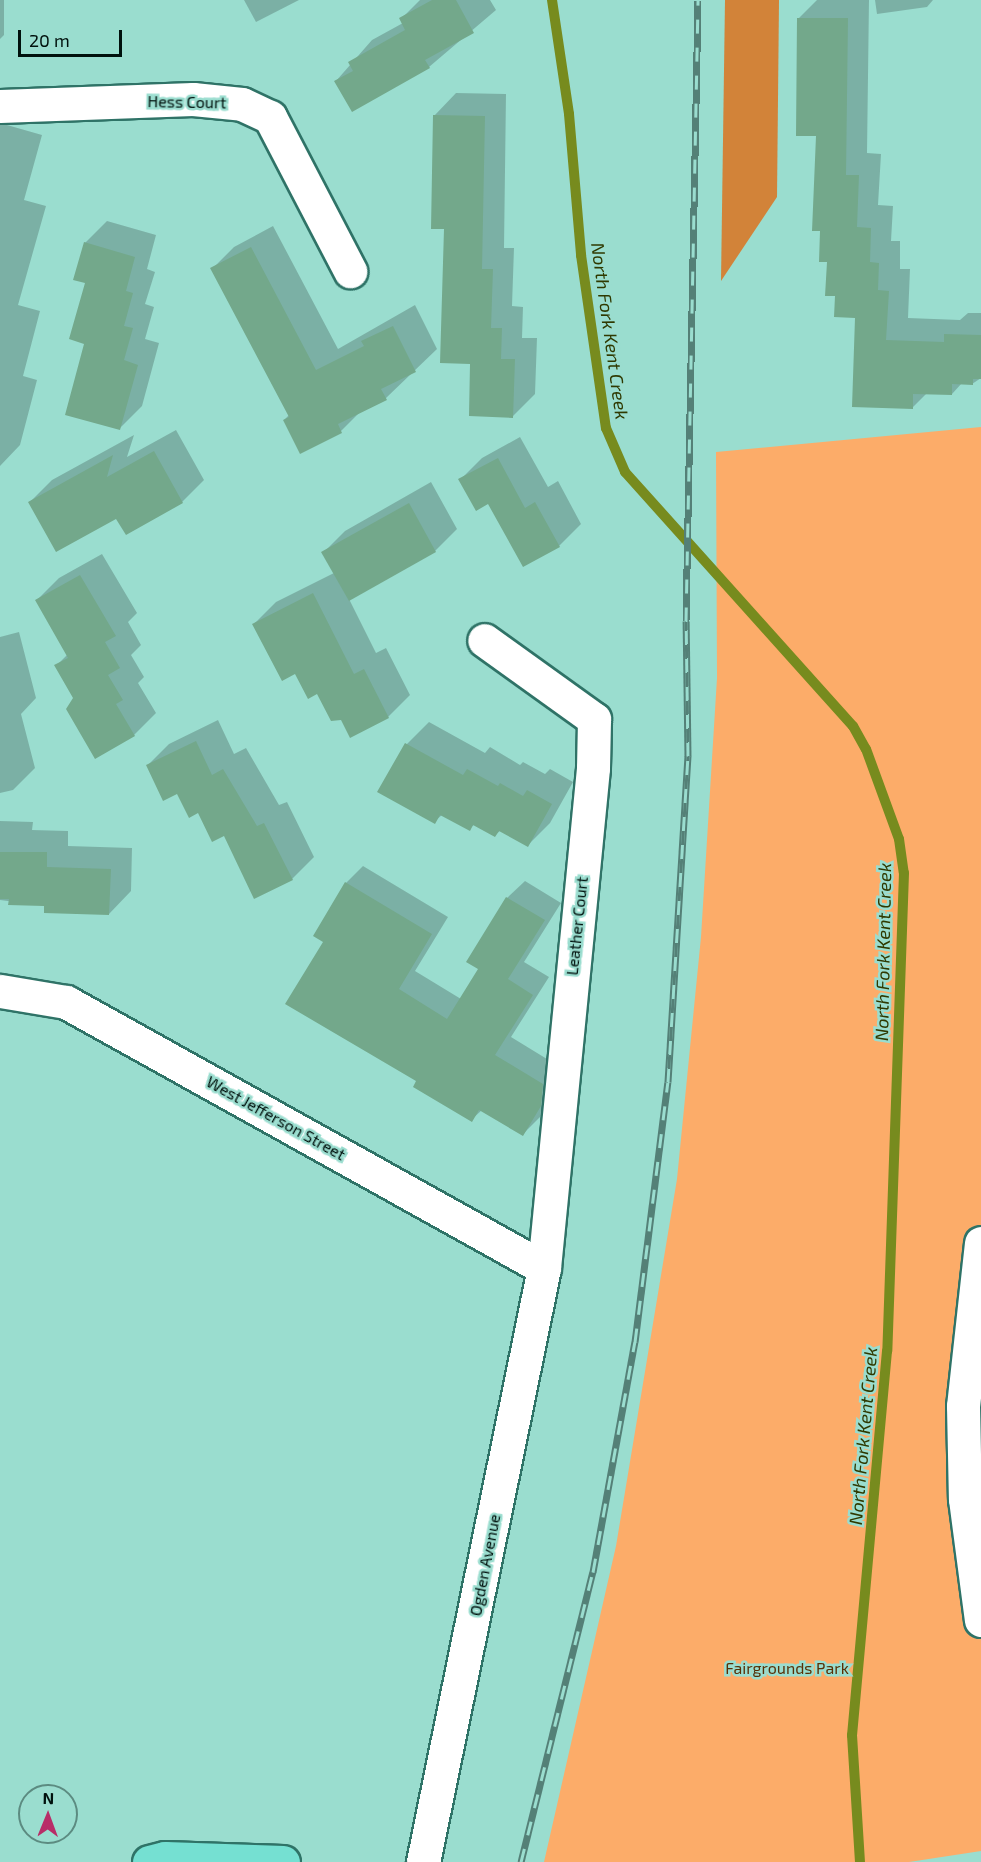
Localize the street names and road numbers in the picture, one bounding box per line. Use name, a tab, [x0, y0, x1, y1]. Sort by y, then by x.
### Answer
street label: Hess Court	[147, 92, 227, 112]
street label: Leather Court	[562, 876, 592, 976]
street label: West Jefferson Street	[203, 1072, 349, 1164]
street label: Ogden Avenue	[466, 1512, 504, 1618]

